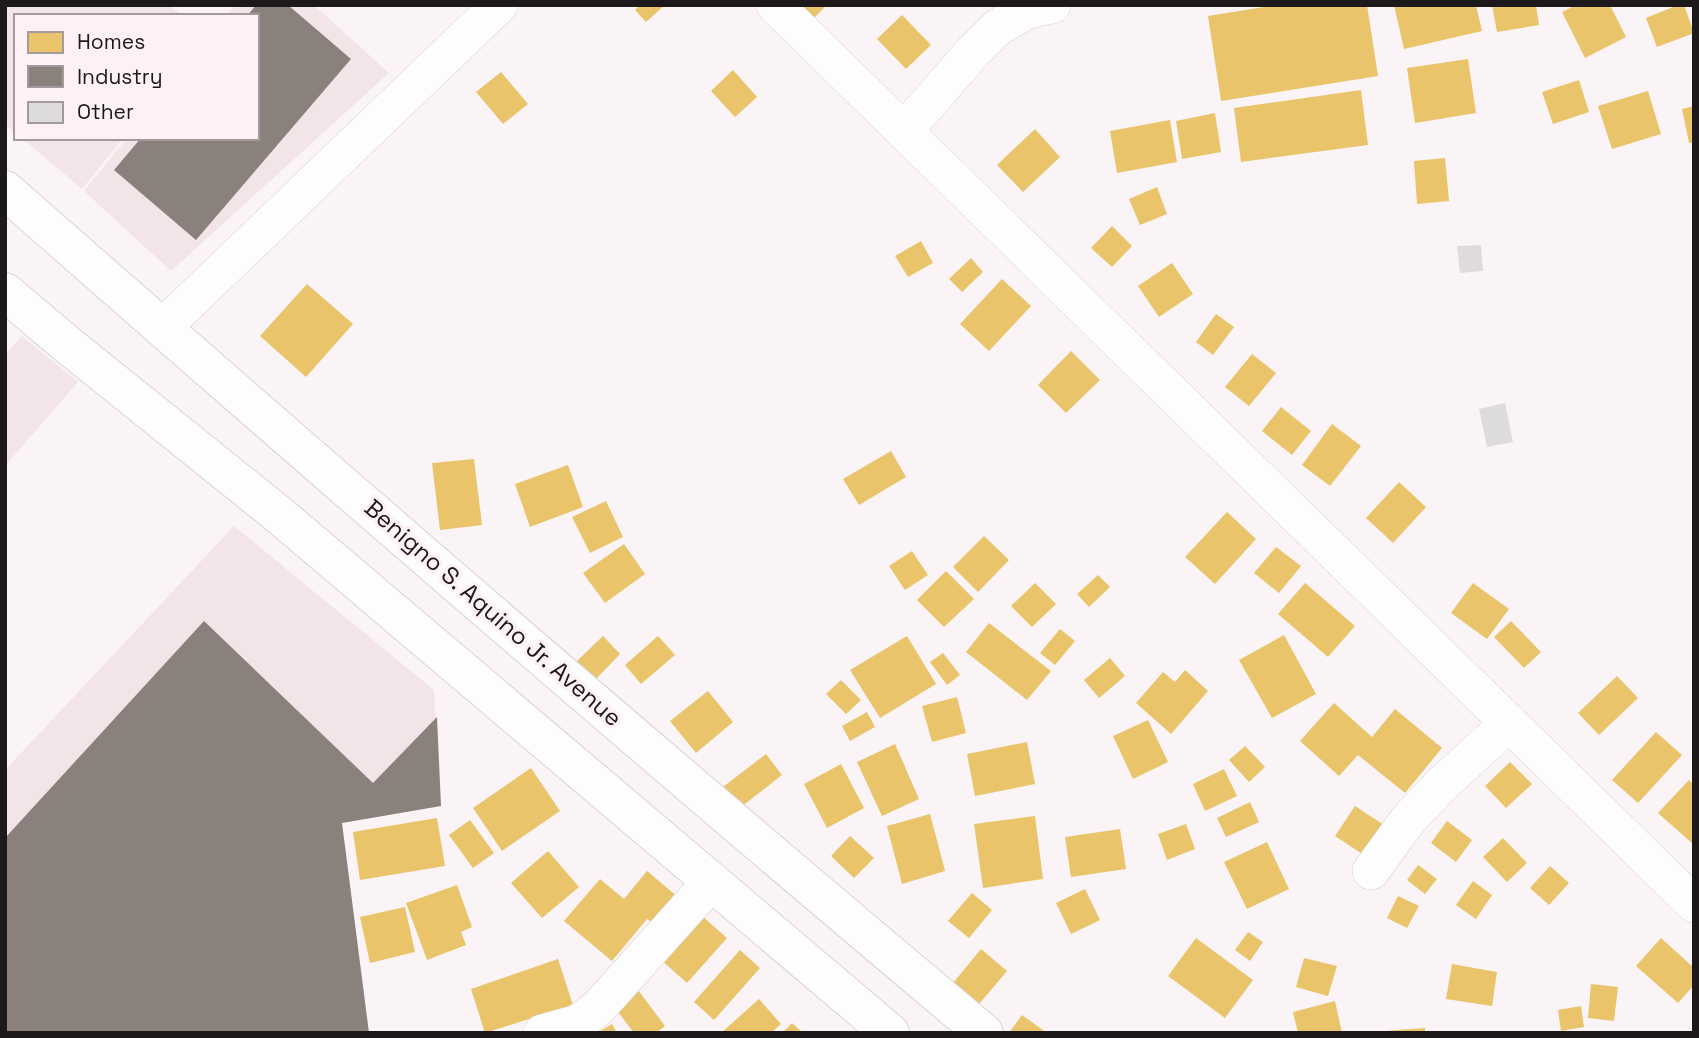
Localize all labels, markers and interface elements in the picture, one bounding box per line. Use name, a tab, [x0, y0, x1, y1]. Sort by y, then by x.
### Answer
legend	[14, 14, 259, 140]
text: Homes	[77, 28, 145, 55]
text: Industry	[77, 63, 163, 90]
text: Other	[77, 98, 134, 125]
street label: Benigno S. Aquino Jr. Avenue	[358, 492, 629, 733]

